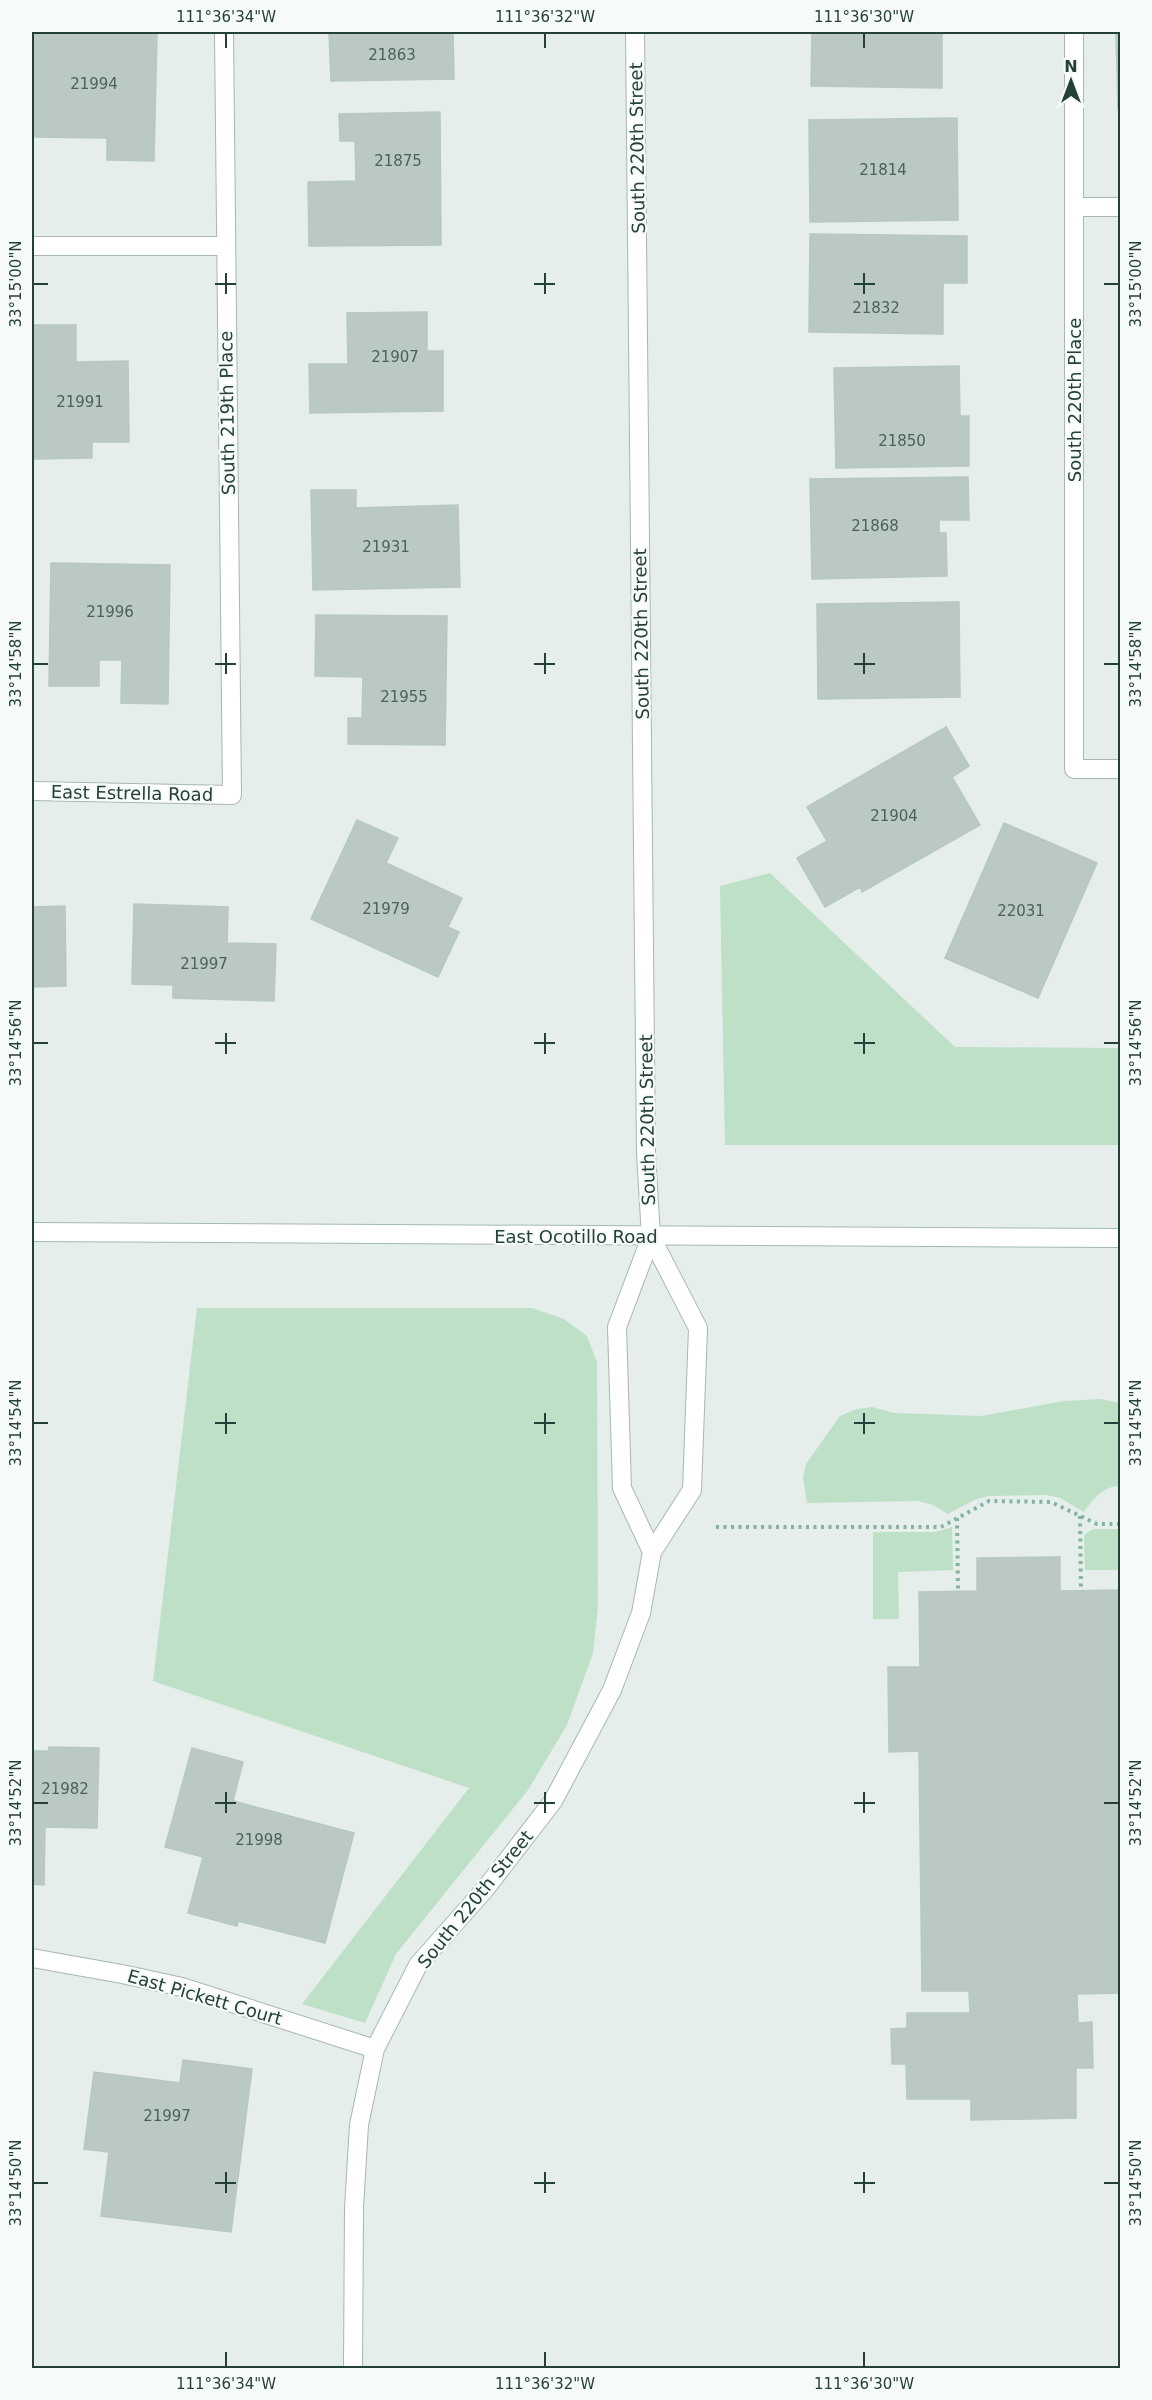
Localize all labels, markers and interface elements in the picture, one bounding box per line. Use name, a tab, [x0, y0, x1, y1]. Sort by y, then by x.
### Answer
text: 111°36'34"W	[176, 8, 276, 26]
text: 111°36'32"W	[495, 8, 595, 26]
text: 111°36'30"W	[814, 8, 914, 26]
house number: 21863	[368, 46, 416, 64]
north arrow	[1041, 51, 1101, 111]
text: N	[1064, 57, 1078, 76]
street label: South 220th Street	[625, 62, 649, 234]
house number: 21994	[70, 75, 118, 93]
house number: 21875	[374, 152, 422, 170]
house number: 21814	[859, 161, 907, 179]
text: 33°15'00"N	[7, 240, 25, 328]
text: 33°15'00"N	[1127, 240, 1145, 328]
house number: 21832	[852, 299, 900, 317]
street label: South 220th Place	[1064, 318, 1085, 482]
street label: South 219th Place	[215, 331, 239, 495]
house number: 21907	[371, 348, 419, 366]
house number: 21991	[56, 393, 104, 411]
house number: 21850	[878, 432, 926, 450]
house number: 21868	[851, 517, 899, 535]
house number: 21931	[362, 538, 410, 556]
street label: South 220th Street	[629, 548, 653, 720]
house number: 21996	[86, 603, 134, 621]
text: 33°14'58"N	[7, 620, 25, 708]
text: 33°14'58"N	[1127, 620, 1145, 708]
house number: 21955	[380, 688, 428, 706]
street label: East Estrella Road	[51, 781, 213, 805]
house number: 21904	[870, 807, 918, 825]
house number: 21979	[362, 900, 410, 918]
house number: 22031	[997, 902, 1045, 920]
house number: 21997	[180, 955, 228, 973]
text: 33°14'56"N	[7, 999, 25, 1087]
text: 33°14'56"N	[1127, 999, 1145, 1087]
street label: South 220th Street	[635, 1034, 659, 1206]
street label: East Ocotillo Road	[494, 1226, 658, 1247]
text: 33°14'54"N	[7, 1379, 25, 1467]
text: 33°14'54"N	[1127, 1379, 1145, 1467]
text: 33°14'52"N	[7, 1759, 25, 1847]
text: 33°14'52"N	[1127, 1759, 1145, 1847]
house number: 21982	[41, 1780, 89, 1798]
street label: South 220th Street	[413, 1826, 537, 1972]
house number: 21998	[235, 1831, 283, 1849]
street label: East Pickett Court	[125, 1965, 285, 2029]
house number: 21997	[143, 2107, 191, 2125]
text: 33°14'50"N	[7, 2139, 25, 2227]
text: 33°14'50"N	[1127, 2139, 1145, 2227]
text: 111°36'34"W	[176, 2375, 276, 2393]
text: 111°36'32"W	[495, 2375, 595, 2393]
text: 111°36'30"W	[814, 2375, 914, 2393]

